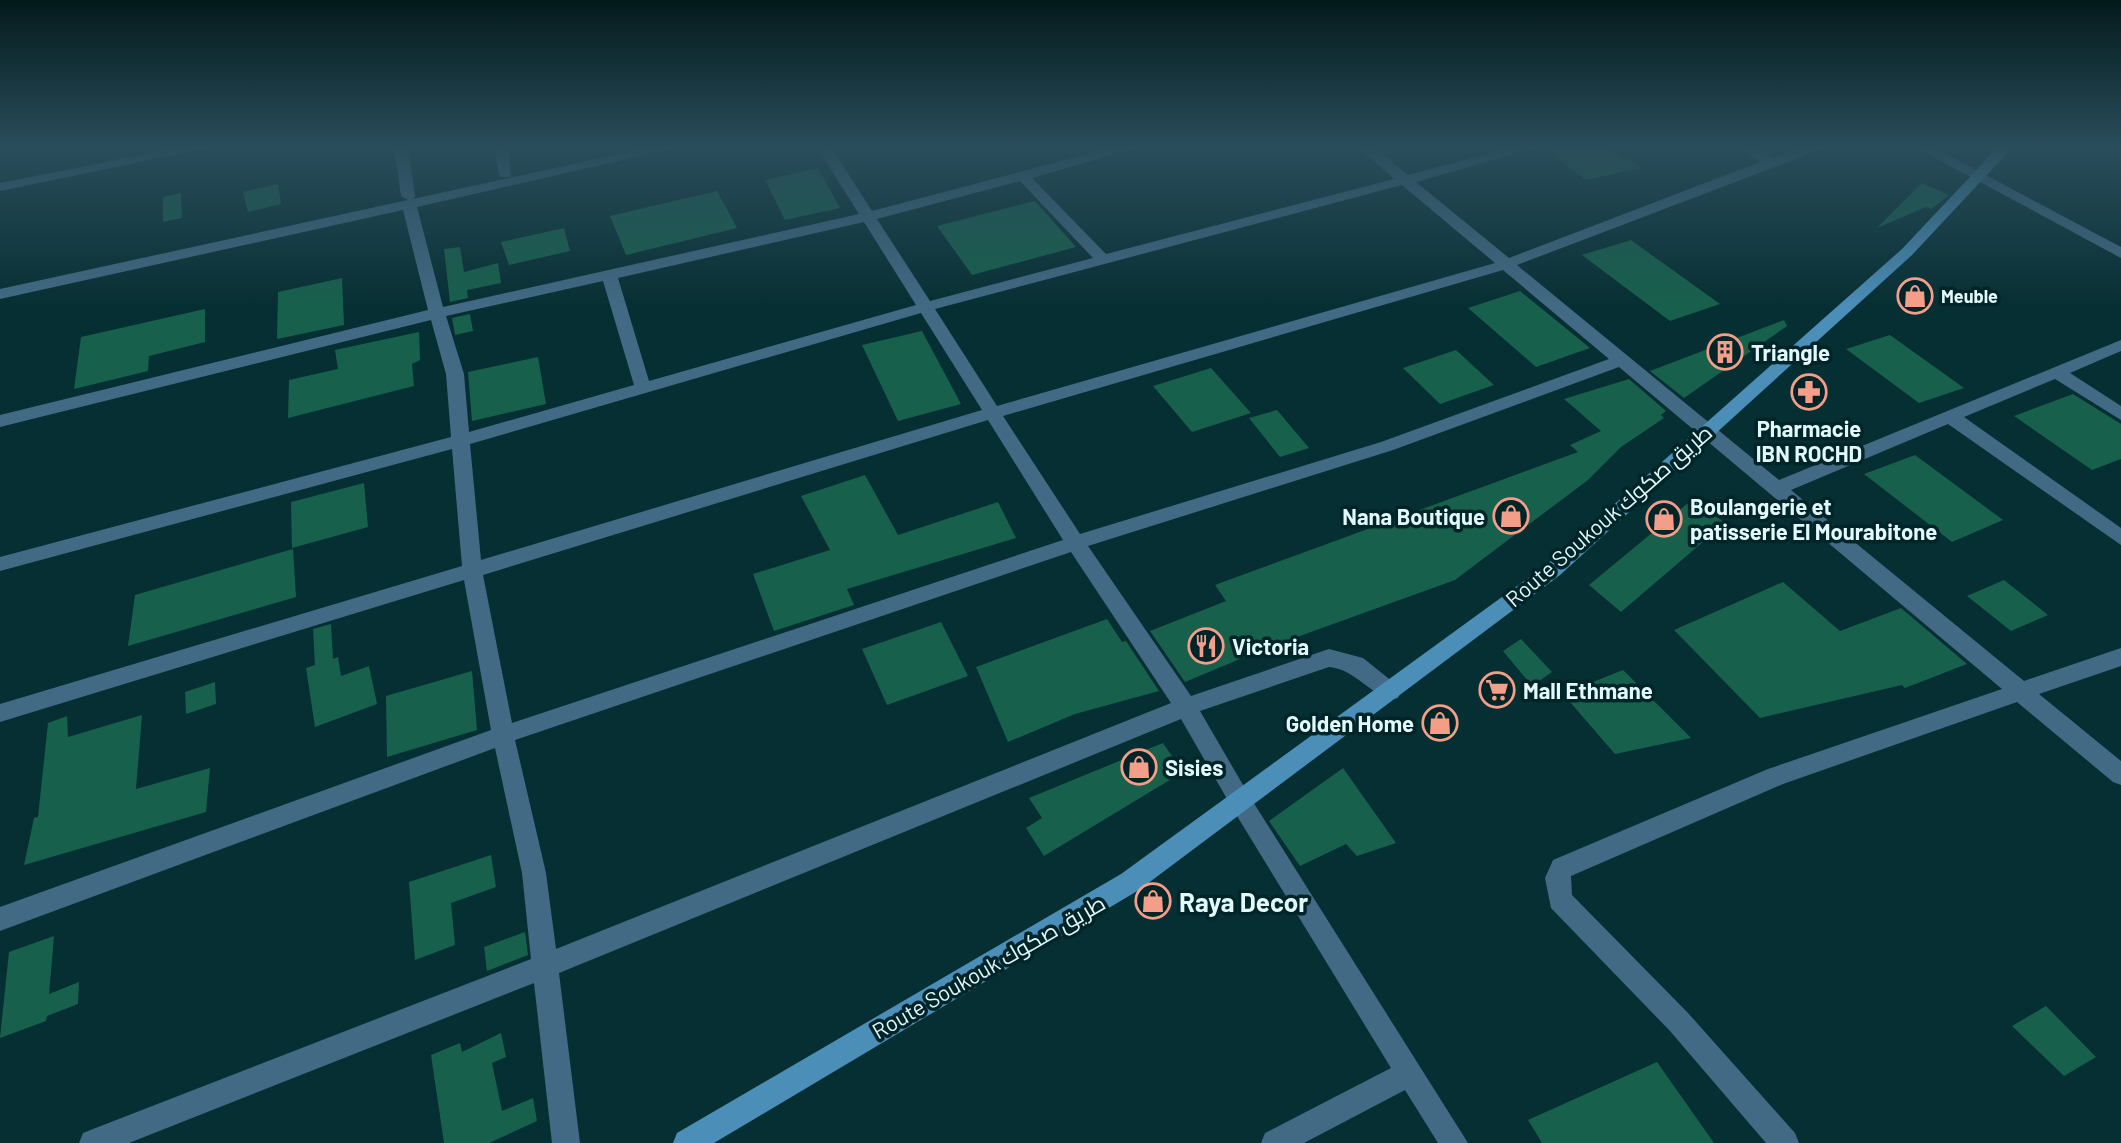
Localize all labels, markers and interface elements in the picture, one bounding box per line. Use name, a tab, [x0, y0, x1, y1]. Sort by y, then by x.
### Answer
shop icon: Meuble	[1896, 277, 1934, 315]
place label: Meuble	[1941, 285, 1998, 307]
building icon: Triangle	[1706, 333, 1744, 371]
place label: Triangle	[1751, 339, 1830, 365]
pharmacy icon: Pharmacie IBN ROCHD	[1790, 373, 1828, 411]
place label: Pharmacie IBN ROCHD	[1756, 415, 1862, 466]
street label: Route Soukouk طريق صكوك	[1500, 418, 1718, 613]
place label: Boulangerie et patisserie El Mourabitone	[1690, 493, 1937, 544]
shop icon: Nana Boutique	[1492, 497, 1530, 535]
shop icon: Boulangerie et patisserie El Mourabitone	[1645, 500, 1683, 538]
place label: Nana Boutique	[1342, 503, 1485, 529]
restaurant icon: Victoria	[1187, 627, 1225, 665]
place label: Victoria	[1232, 633, 1309, 659]
supermarket icon: Mall Ethmane	[1478, 671, 1516, 709]
place label: Mall Ethmane	[1523, 677, 1653, 703]
shop icon: Golden Home	[1421, 704, 1459, 742]
place label: Golden Home	[1286, 710, 1414, 736]
shop icon: Sisies	[1120, 748, 1158, 786]
place label: Sisies	[1165, 754, 1223, 780]
shop icon: Raya Decor	[1134, 882, 1172, 920]
place label: Raya Decor	[1179, 886, 1308, 917]
street label: Route Soukouk طريق صكوك	[867, 889, 1110, 1045]

